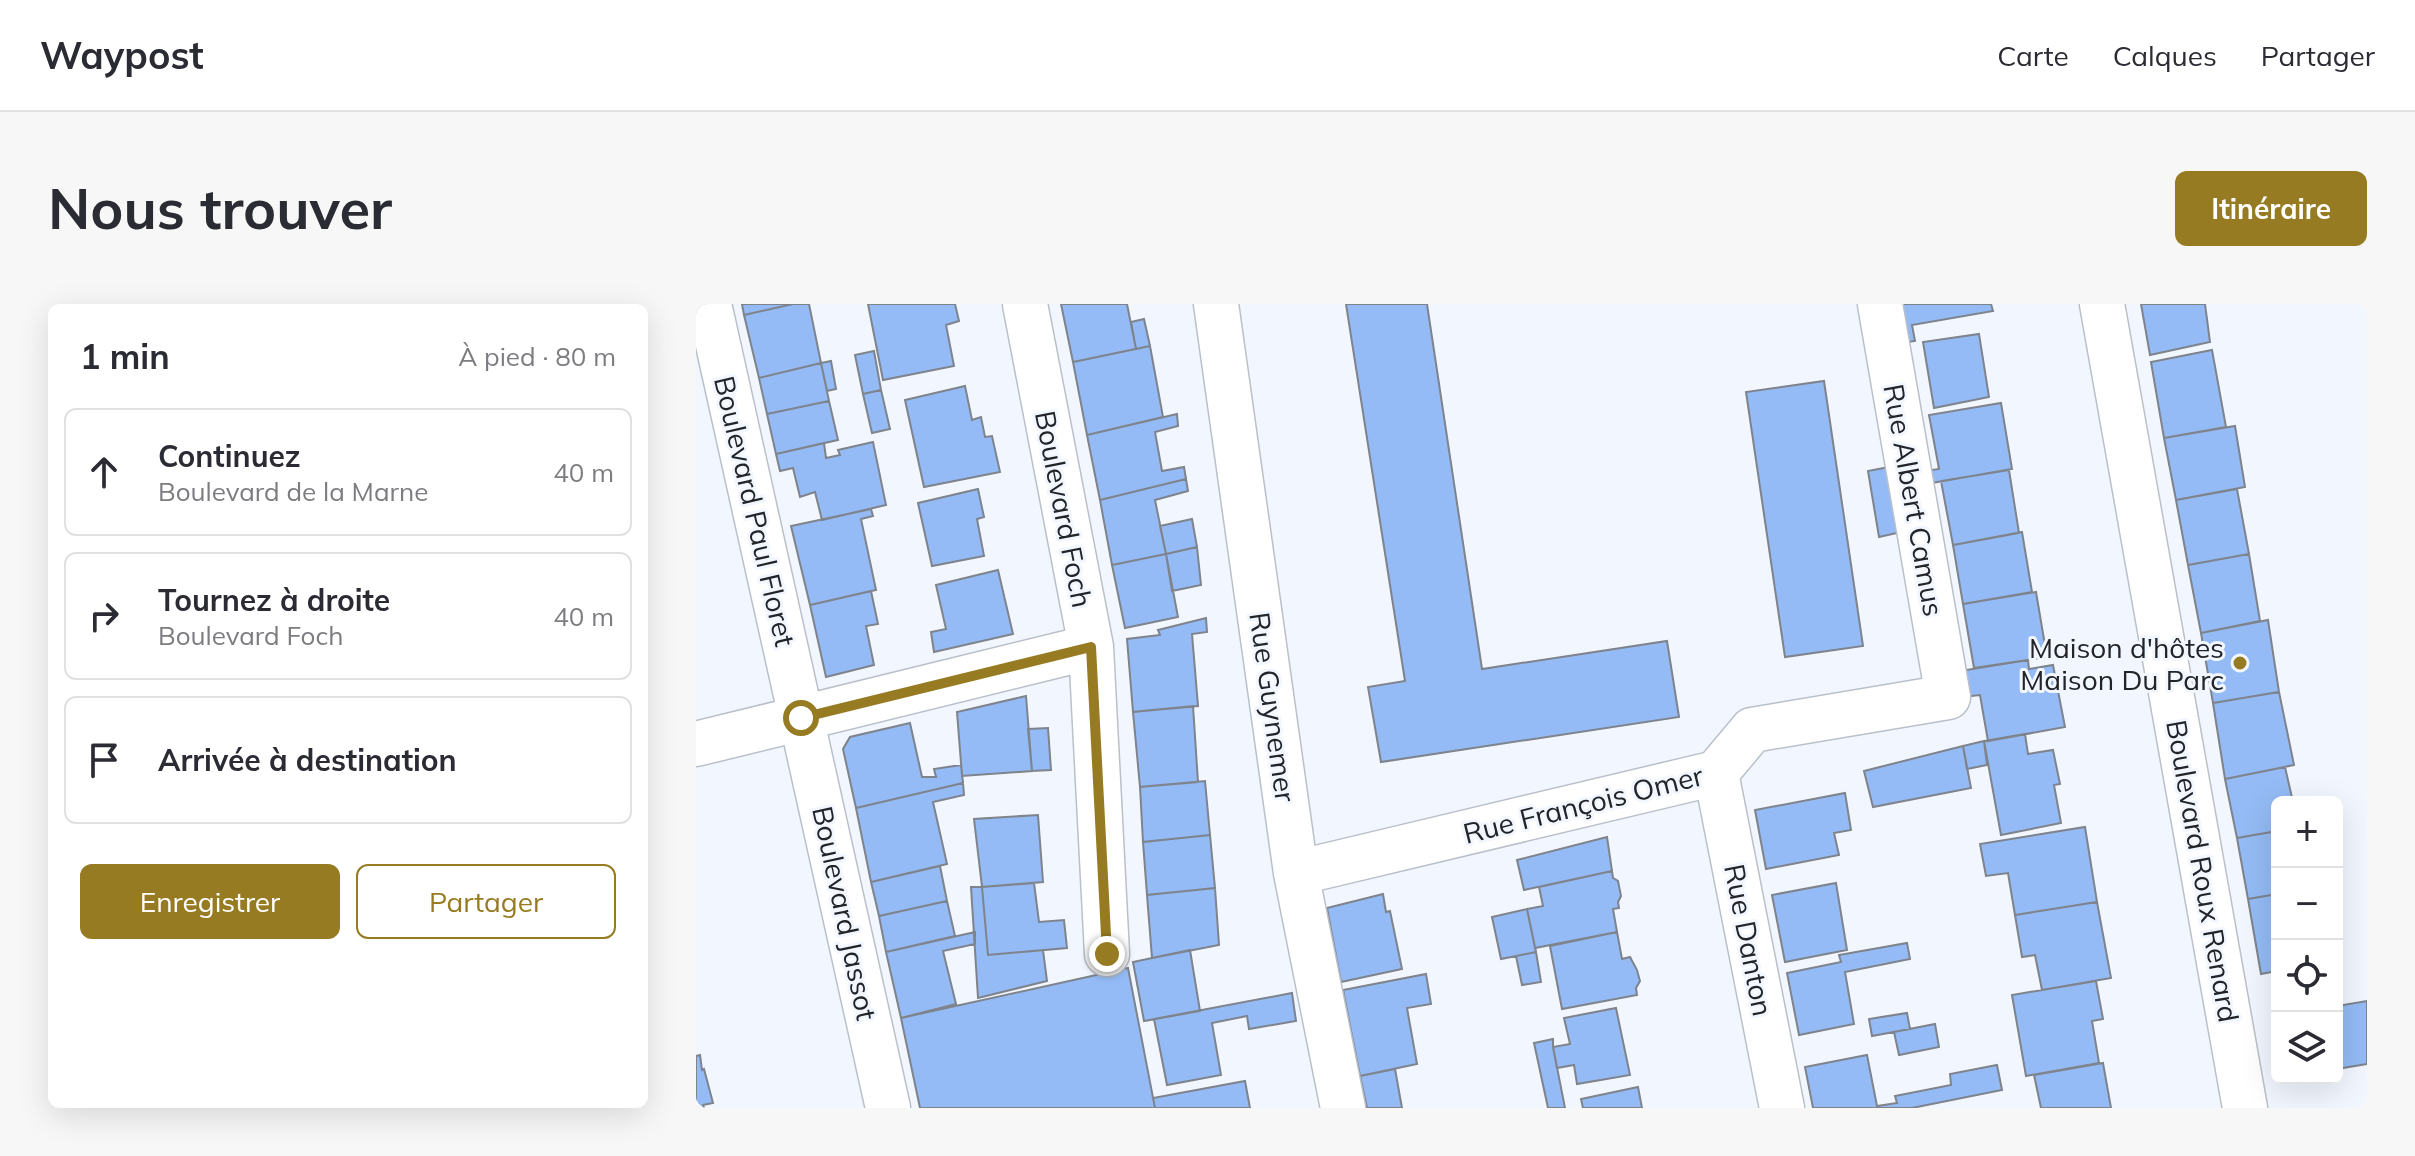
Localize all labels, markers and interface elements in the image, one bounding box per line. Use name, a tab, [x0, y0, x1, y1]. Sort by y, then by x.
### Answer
text: Waypost	[40, 31, 204, 79]
text: Carte	[1997, 38, 2069, 73]
text: Calques	[2113, 38, 2217, 73]
text: Partager	[2261, 38, 2375, 73]
button: Itinéraire	[2175, 171, 2367, 246]
text: Nous trouver	[48, 173, 392, 243]
text: 1 min	[80, 335, 170, 378]
text: À pied · 80 m	[458, 340, 616, 373]
street label: Boulevard Paul Floret	[707, 372, 803, 650]
street label: Rue Albert Camus	[1876, 381, 1952, 619]
street label: Boulevard Foch	[1028, 408, 1100, 610]
text: Continuez	[158, 437, 301, 475]
icon: ahead	[82, 450, 126, 494]
text: 40 m	[553, 456, 614, 489]
text: Boulevard de la Marne	[158, 475, 428, 508]
text: Tournez à droite	[158, 581, 390, 619]
icon: right	[82, 594, 126, 638]
text: 40 m	[553, 600, 614, 633]
street label: Rue Guynemer	[1242, 610, 1304, 805]
text: Boulevard Foch	[158, 619, 344, 652]
place label: Maison d'hôtes Maison Du Parc	[2020, 630, 2224, 697]
marker: Maison d'hôtes Maison Du Parc	[2231, 654, 2249, 672]
route start	[783, 700, 819, 736]
street label: Boulevard Roux Renard	[2159, 717, 2247, 1025]
icon: arrive	[82, 738, 126, 782]
text: Arrivée à destination	[158, 741, 457, 779]
street label: Rue François Omer	[1460, 757, 1707, 851]
map controls	[2271, 796, 2343, 1084]
button: +	[2271, 796, 2343, 868]
street label: Boulevard Jassot	[805, 803, 885, 1023]
street label: Rue Danton	[1717, 861, 1781, 1019]
button: Enregistrer	[80, 864, 340, 939]
button: Partager	[356, 864, 616, 939]
button: −	[2271, 868, 2343, 940]
route end	[1089, 936, 1125, 972]
button: locate	[2271, 940, 2343, 1012]
button: layers	[2271, 1012, 2343, 1084]

